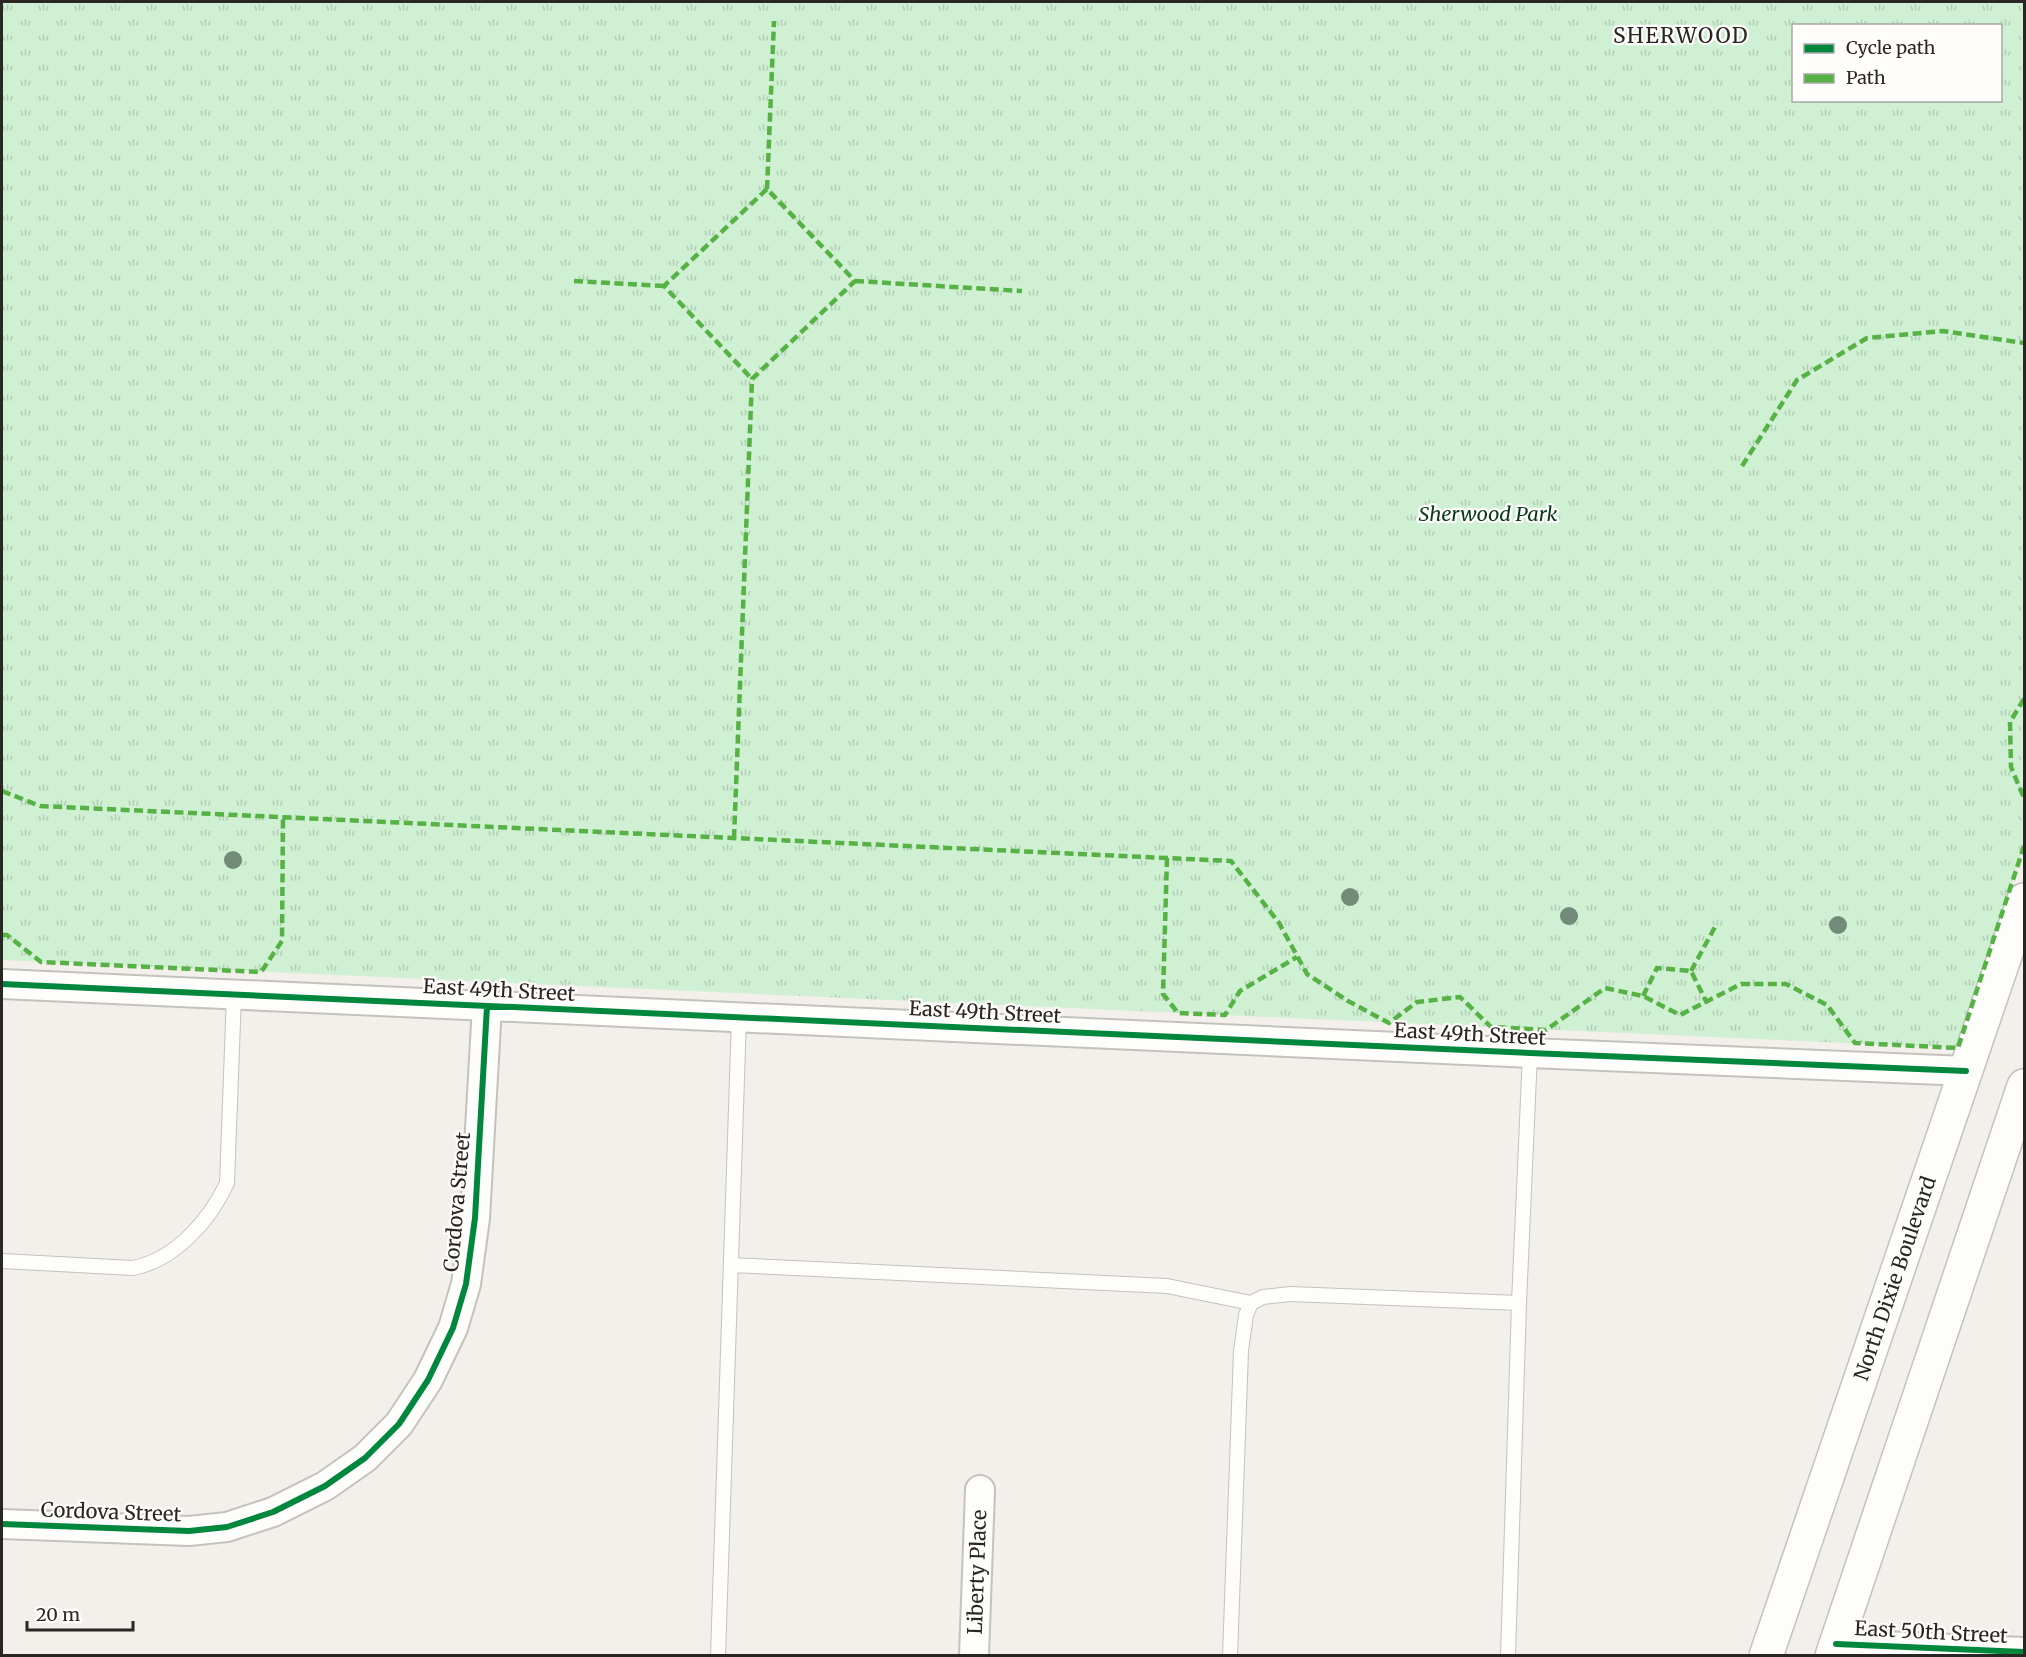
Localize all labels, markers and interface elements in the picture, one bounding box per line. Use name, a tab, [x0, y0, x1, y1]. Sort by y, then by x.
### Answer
district label: SHERWOOD	[1613, 22, 1749, 49]
legend	[1792, 24, 2002, 102]
text: Cycle path	[1846, 36, 1936, 59]
text: Path	[1846, 66, 1886, 89]
park label: Sherwood Park	[1419, 501, 1557, 526]
street label: East 49th Street	[422, 973, 576, 1006]
street label: East 49th Street	[908, 995, 1062, 1028]
street label: East 49th Street	[1393, 1017, 1547, 1050]
street label: Cordova Street	[438, 1131, 475, 1273]
street label: North Dixie Boulevard	[1848, 1173, 1941, 1384]
street label: Cordova Street	[40, 1497, 182, 1526]
street label: Liberty Place	[962, 1509, 991, 1635]
scale bar	[27, 1594, 134, 1632]
text: 20 m	[36, 1603, 80, 1626]
street label: East 50th Street	[1854, 1615, 2009, 1648]

